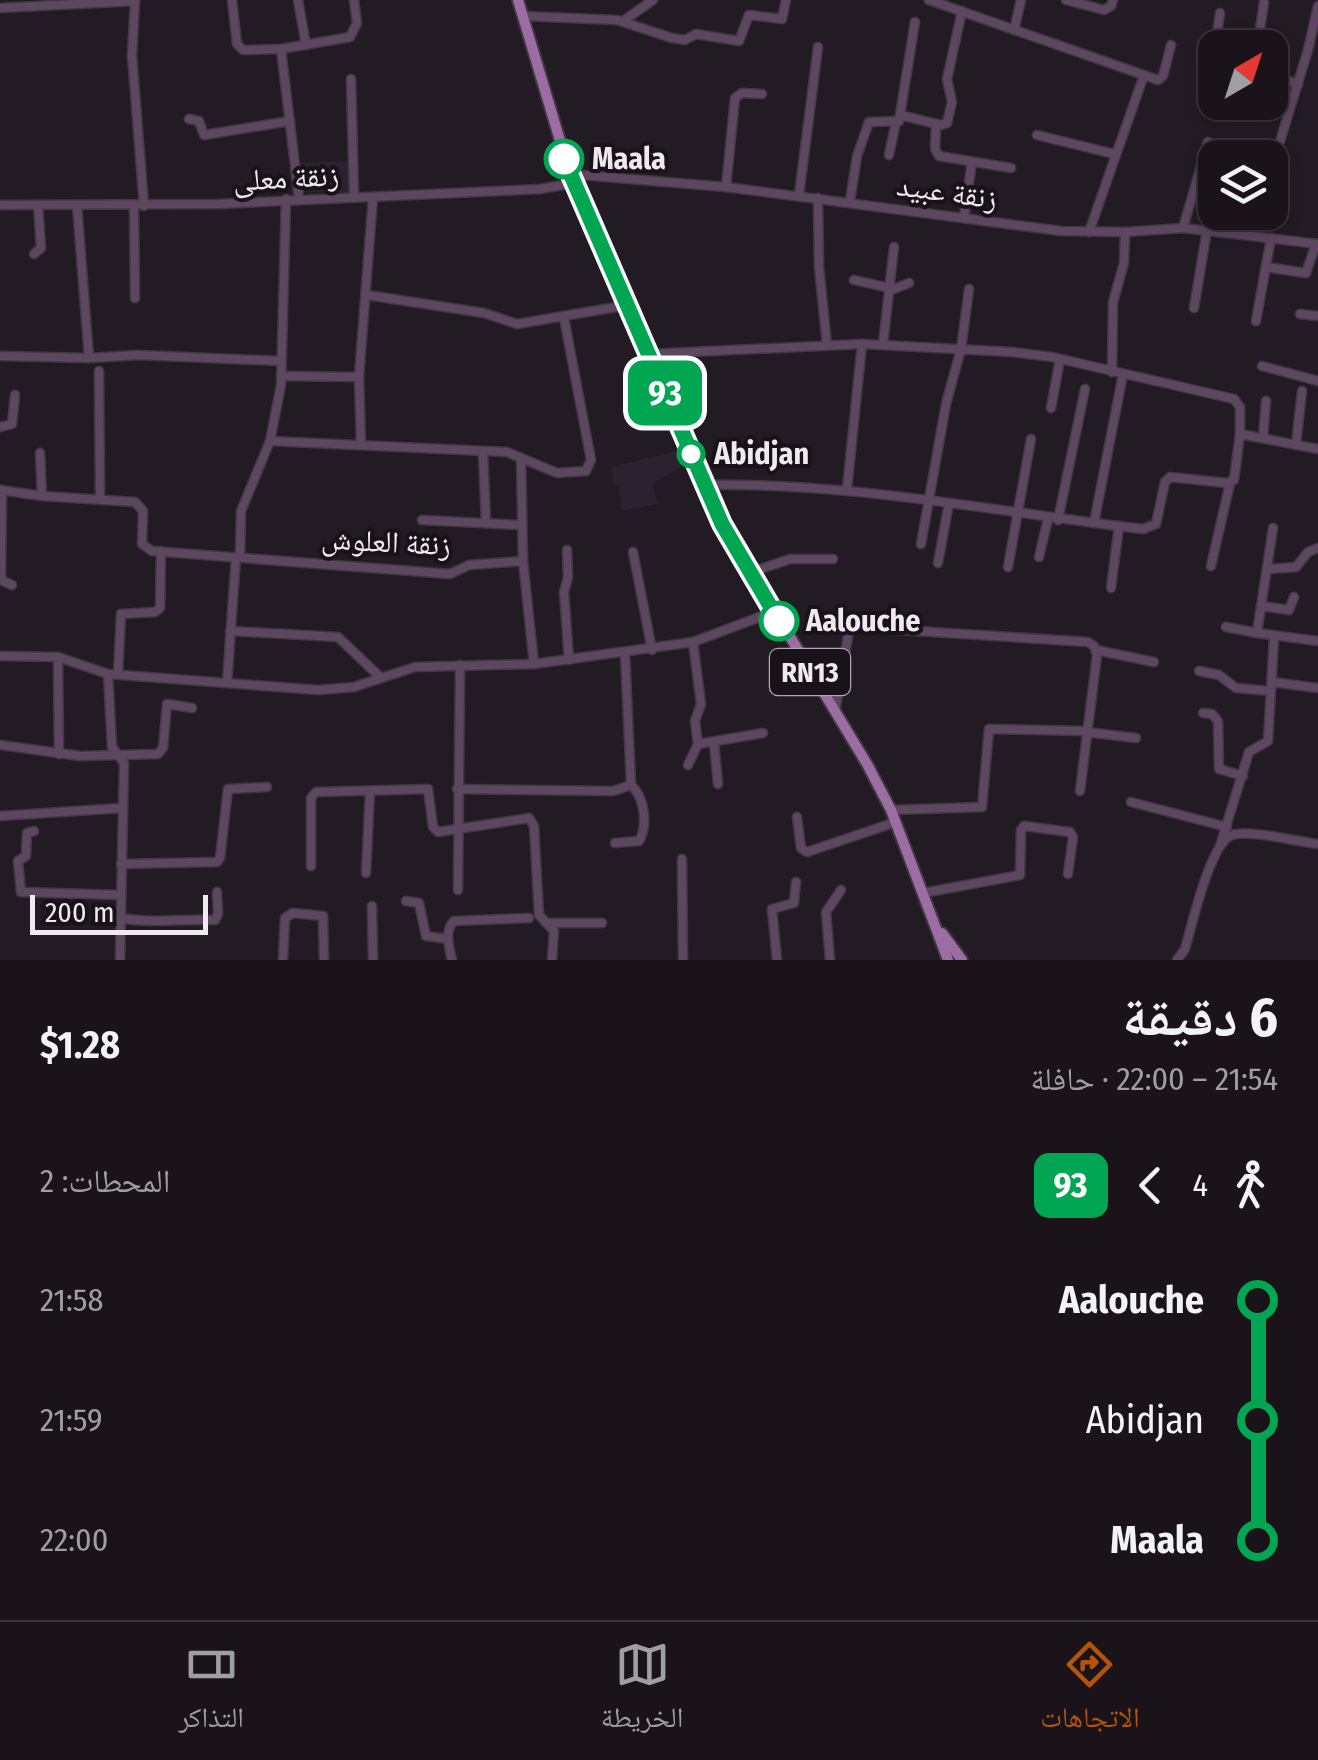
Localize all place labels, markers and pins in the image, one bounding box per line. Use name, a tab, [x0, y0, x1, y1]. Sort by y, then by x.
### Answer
marker: Maala	[545, 140, 583, 178]
place label: Maala	[592, 141, 666, 177]
place label: Abidjan	[713, 436, 809, 472]
marker: Abidjan	[678, 441, 704, 467]
marker: Aalouche	[760, 602, 798, 640]
place label: Aalouche	[805, 603, 921, 639]

